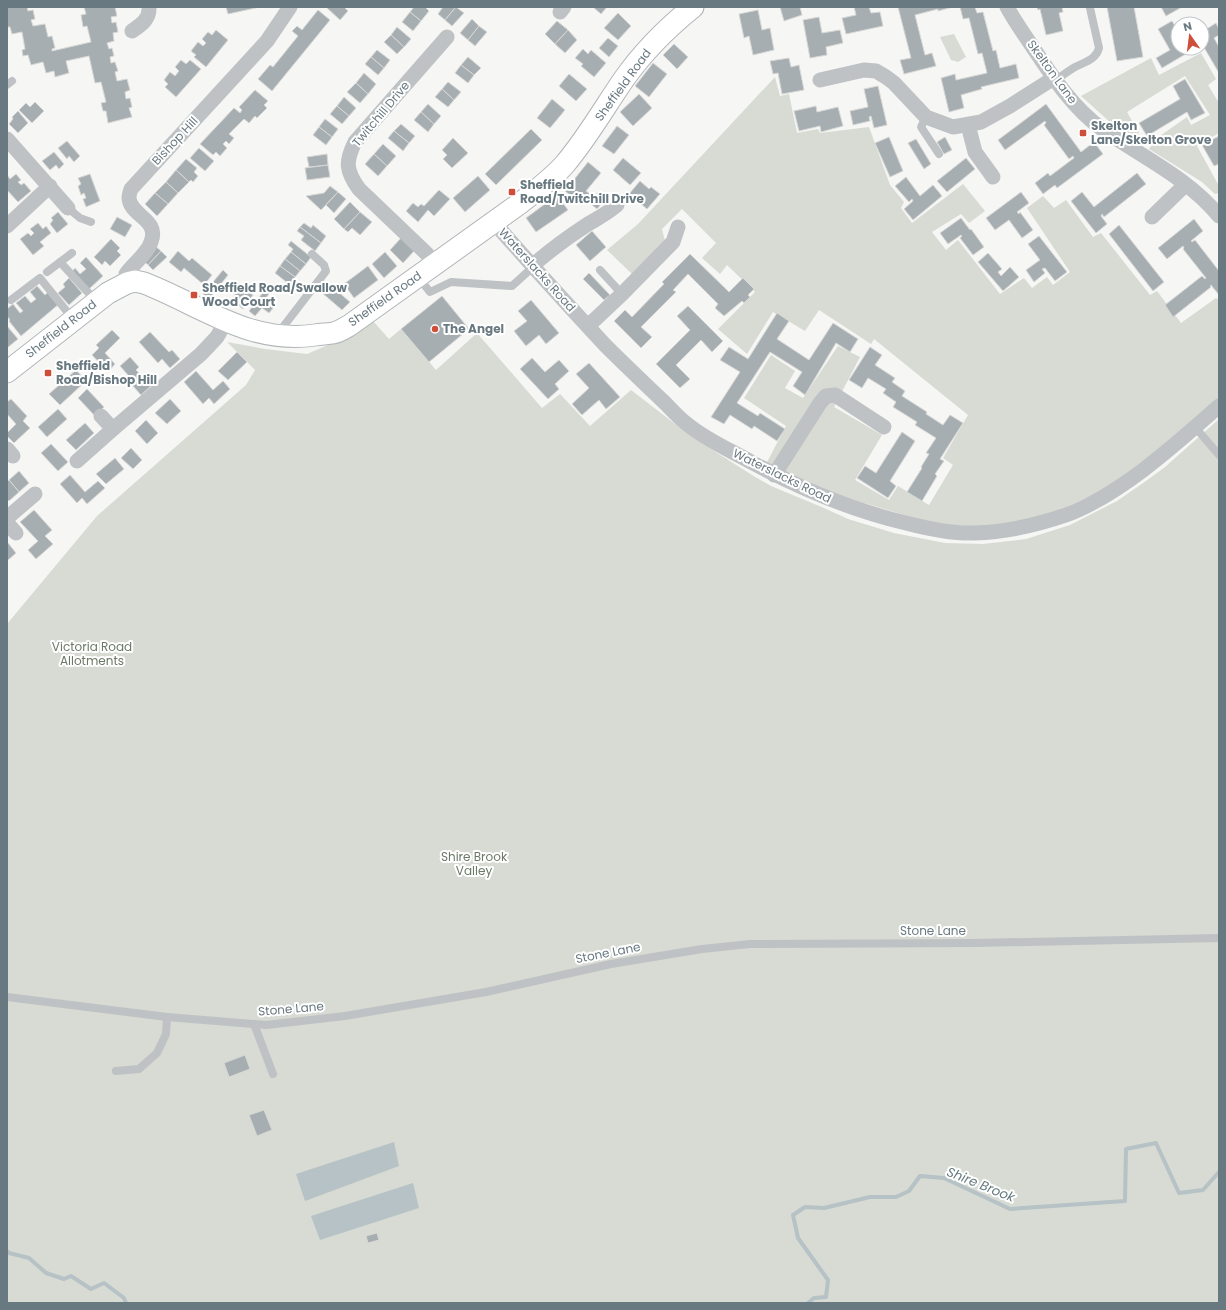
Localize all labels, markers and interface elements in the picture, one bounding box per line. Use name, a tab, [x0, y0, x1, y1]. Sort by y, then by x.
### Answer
north arrow	[1170, 16, 1210, 56]
text: N	[1182, 18, 1194, 35]
street label: Skelton Lane	[1023, 36, 1081, 107]
street label: Sheffield Road	[590, 45, 655, 124]
street label: Twitchill Drive	[348, 77, 413, 150]
street label: Bishop Hill	[148, 113, 201, 169]
place label: Skelton Lane/Skelton Grove	[1091, 117, 1212, 148]
marker: Skelton Lane/Skelton Grove	[1078, 128, 1088, 138]
place label: Sheffield Road/Twitchill Drive	[520, 176, 645, 207]
marker: Sheffield Road/Twitchill Drive	[507, 187, 517, 197]
street label: Waterslacks Road	[495, 224, 580, 315]
street label: Sheffield Road	[345, 267, 425, 330]
place label: Sheffield Road/Swallow Wood Court	[202, 279, 348, 310]
marker: Sheffield Road/Swallow Wood Court	[189, 290, 199, 300]
street label: Sheffield Road	[22, 295, 100, 362]
place label: The Angel	[443, 320, 504, 337]
marker: The Angel	[430, 324, 440, 334]
place label: Sheffield Road/Bishop Hill	[56, 357, 157, 388]
marker: Sheffield Road/Bishop Hill	[43, 368, 53, 378]
street label: Waterslacks Road	[730, 444, 834, 507]
park label: Victoria Road Allotments	[52, 638, 132, 669]
park label: Shire Brook Valley	[441, 848, 508, 879]
street label: Stone Lane	[900, 922, 966, 939]
street label: Stone Lane	[574, 938, 642, 967]
street label: Stone Lane	[257, 997, 324, 1020]
water label: Shire Brook	[944, 1162, 1019, 1207]

